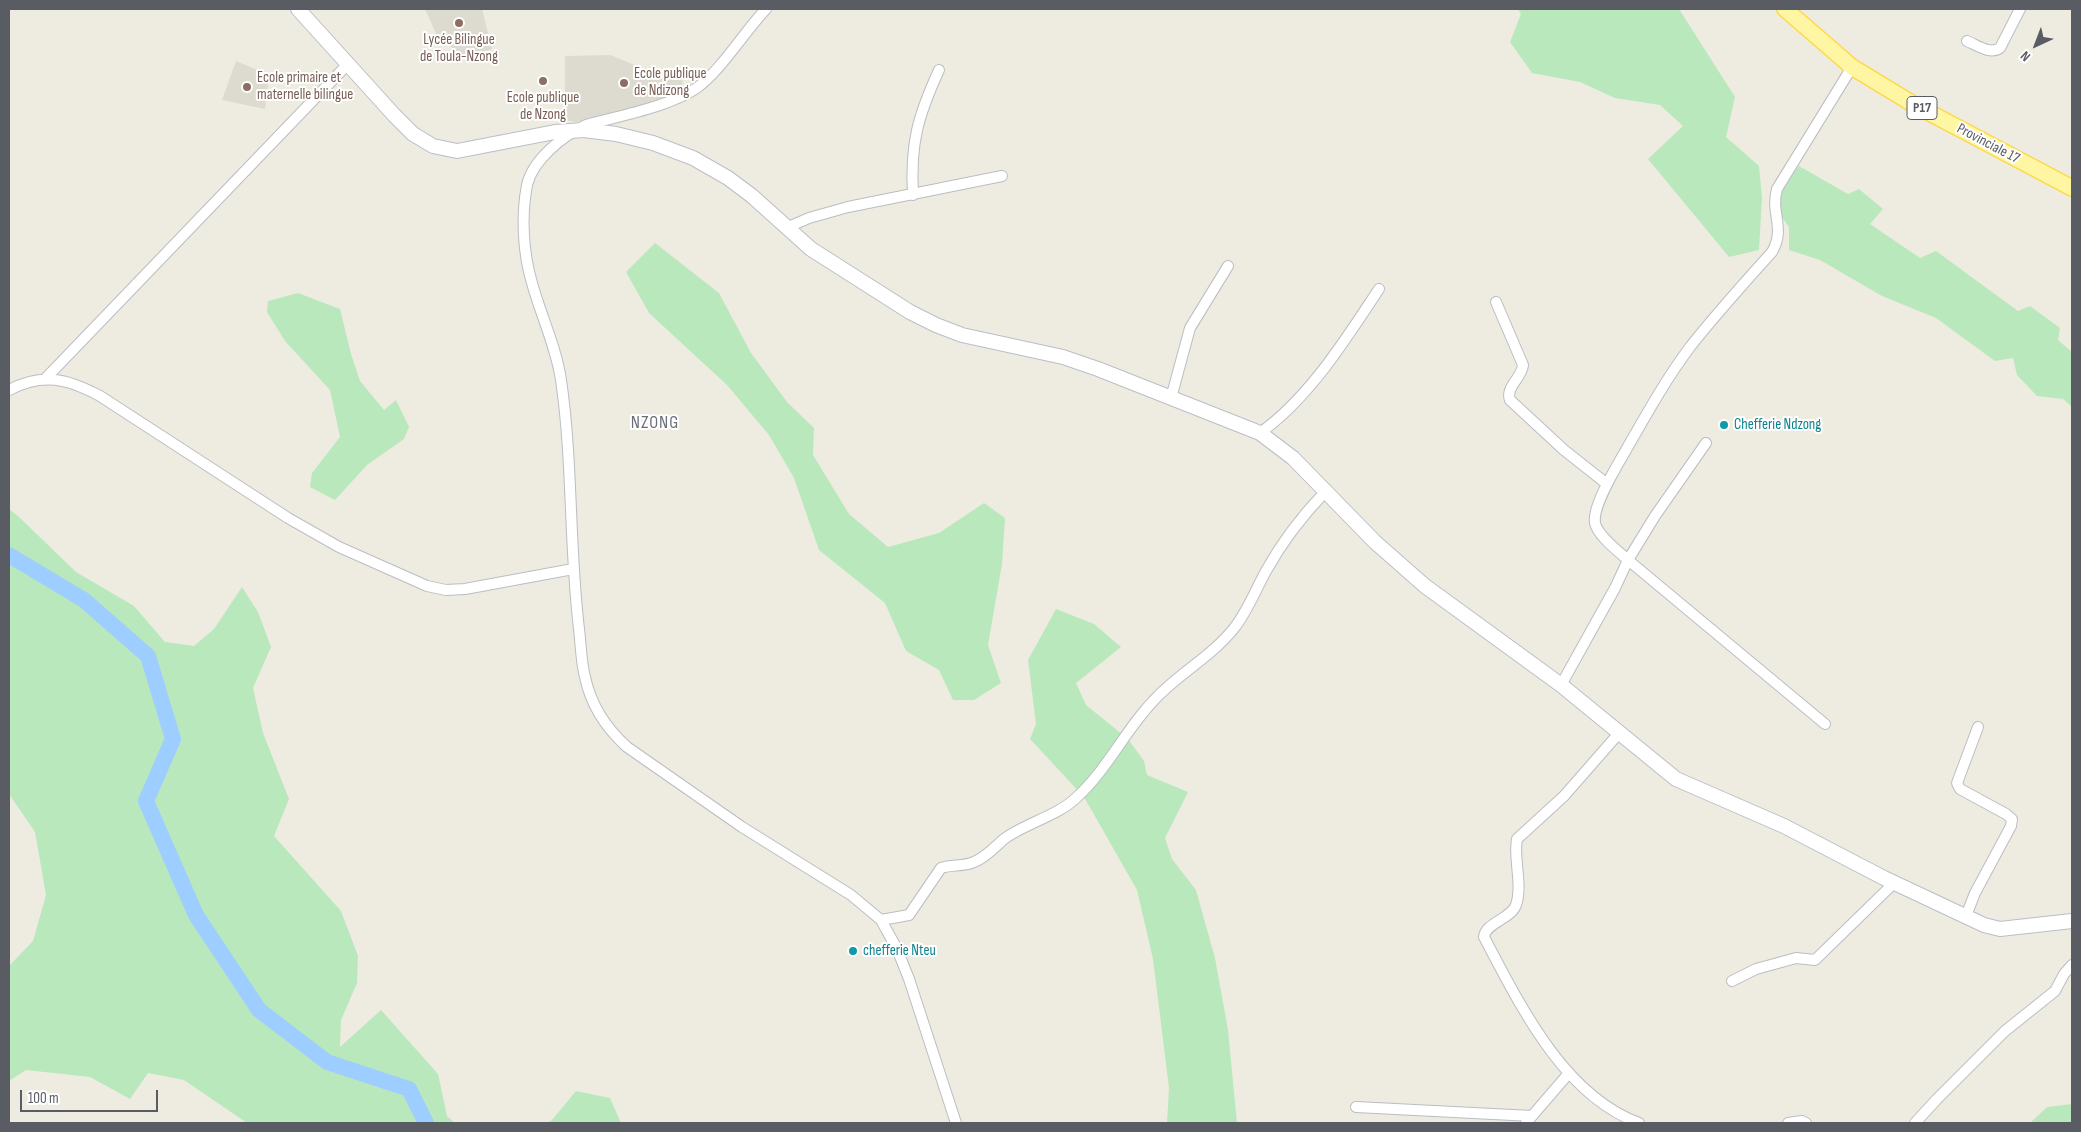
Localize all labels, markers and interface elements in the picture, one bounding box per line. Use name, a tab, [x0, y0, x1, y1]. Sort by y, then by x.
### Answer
marker: Lycée Bilingue de Toula-Nzong	[453, 17, 465, 29]
north arrow	[2011, 20, 2061, 70]
place label: Lycée Bilingue de Toula-Nzong	[420, 31, 498, 66]
text: N	[2017, 48, 2034, 65]
place label: Ecole publique de Ndizong	[634, 65, 707, 100]
place label: Ecole primaire et maternelle bilingue	[257, 69, 353, 104]
marker: Ecole publique de Nzong	[537, 75, 549, 87]
marker: Ecole publique de Ndizong	[618, 77, 630, 89]
marker: Ecole primaire et maternelle bilingue	[241, 81, 253, 93]
place label: Ecole publique de Nzong	[507, 89, 579, 124]
road number: P17	[1907, 96, 1937, 120]
street label: Provinciale 17	[1954, 120, 2022, 168]
district label: NZONG	[630, 412, 680, 434]
place label: Chefferie Ndzong	[1734, 416, 1821, 434]
marker: Chefferie Ndzong	[1718, 419, 1730, 431]
place label: chefferie Nteu	[863, 942, 936, 960]
marker: chefferie Nteu	[847, 945, 859, 957]
scale bar	[22, 1080, 160, 1112]
text: 100 m	[28, 1089, 59, 1108]

